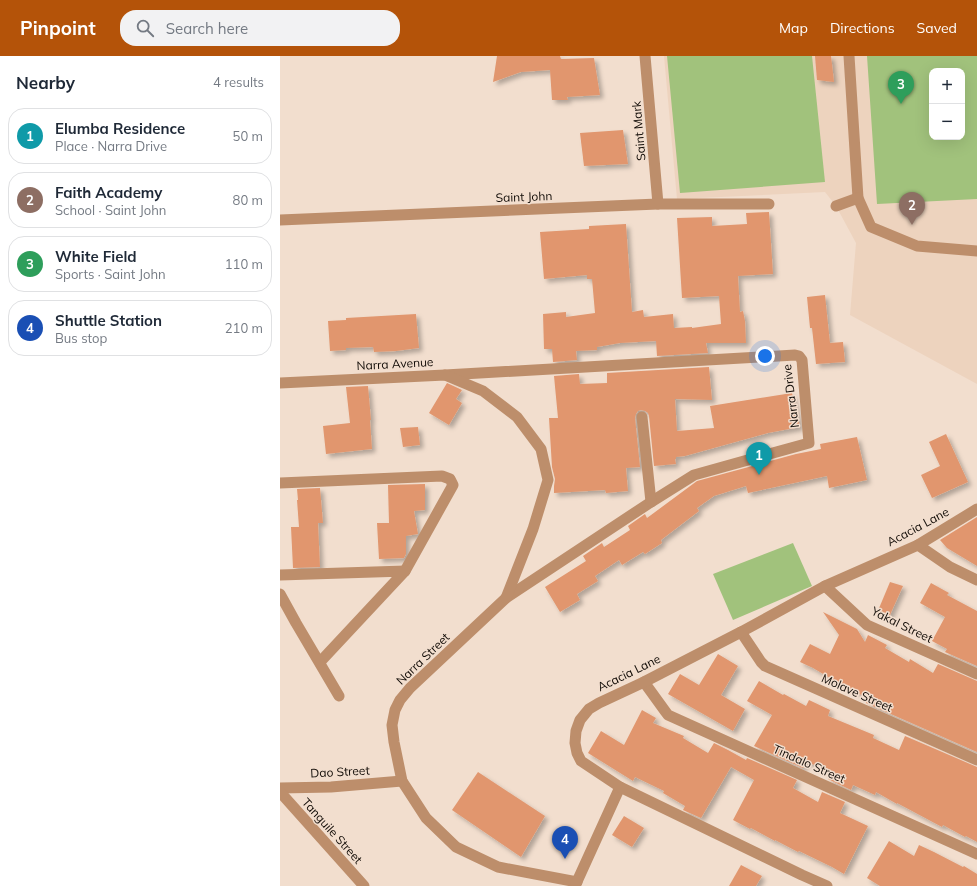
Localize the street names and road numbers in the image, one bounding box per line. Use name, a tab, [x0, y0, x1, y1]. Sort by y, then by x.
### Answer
street label: Saint Mark	[628, 100, 649, 162]
street label: Saint John	[495, 188, 553, 205]
street label: Narra Avenue	[356, 354, 434, 373]
street label: Narra Drive	[779, 363, 802, 429]
street label: Acacia Lane	[884, 504, 951, 549]
street label: Yakal Street	[868, 603, 935, 646]
street label: Narra Street	[393, 630, 452, 688]
street label: Acacia Lane	[595, 651, 663, 694]
street label: Molave Street	[819, 670, 895, 715]
street label: Tindalo Street	[771, 741, 848, 786]
street label: Dao Street	[310, 762, 370, 781]
street label: Tanguile Street	[299, 795, 366, 867]

